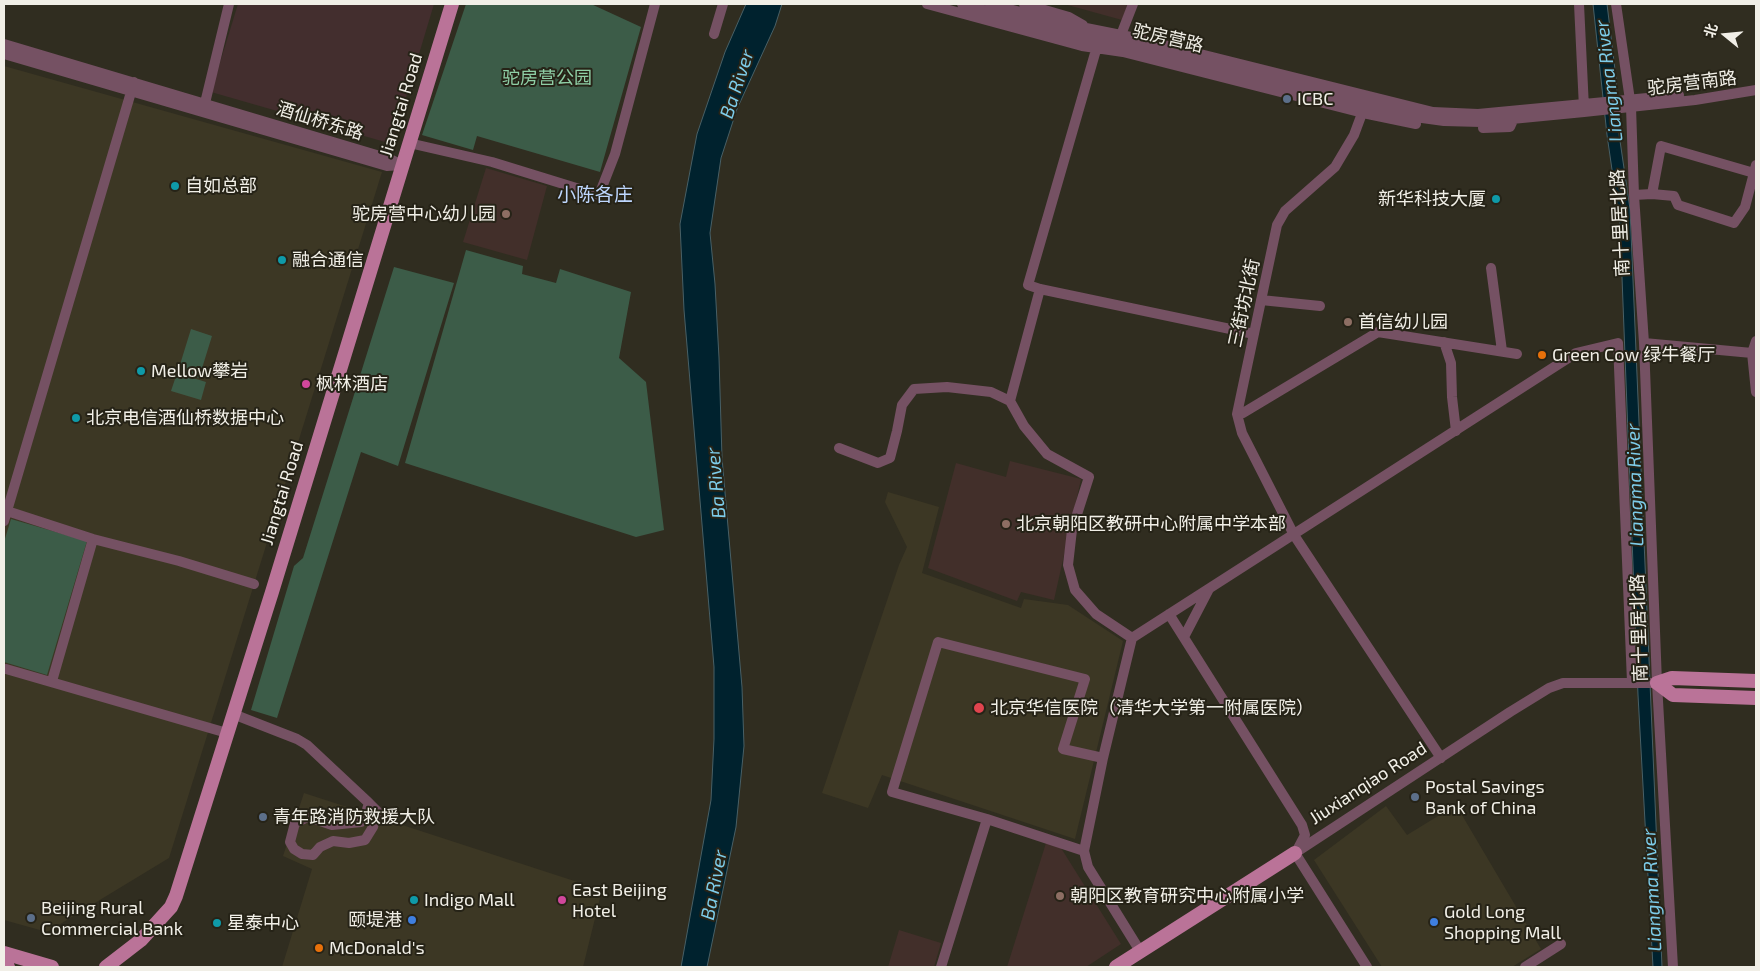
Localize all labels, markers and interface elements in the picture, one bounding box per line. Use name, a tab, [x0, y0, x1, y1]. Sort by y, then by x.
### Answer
north arrow	[1700, 10, 1750, 60]
street label: 驼房营路	[1130, 19, 1206, 57]
water label: Liangma River	[1590, 19, 1628, 143]
text: 北	[1700, 21, 1720, 40]
water label: Ba River	[715, 47, 759, 121]
street label: Jiangtai Road	[375, 50, 427, 160]
park label: 驼房营公园	[502, 67, 592, 89]
street label: 驼房营南路	[1646, 67, 1738, 99]
place label: ICBC	[1297, 88, 1333, 110]
marker: ICBC	[1281, 93, 1293, 105]
street label: 酒仙桥东路	[274, 98, 366, 144]
street label: 南十里居北路	[1606, 169, 1634, 277]
place label: 自如总部	[185, 175, 257, 197]
marker: 自如总部	[169, 180, 181, 192]
district label: 小陈各庄	[557, 184, 633, 206]
place label: 新华科技大厦	[1378, 188, 1486, 210]
marker: 新华科技大厦	[1490, 193, 1502, 205]
place label: 驼房营中心幼儿园	[352, 203, 496, 225]
marker: 驼房营中心幼儿园	[500, 208, 512, 220]
place label: 融合通信	[292, 249, 364, 271]
marker: 融合通信	[276, 254, 288, 266]
street label: 三街坊北街	[1224, 257, 1264, 349]
place label: 首信幼儿园	[1358, 311, 1448, 333]
marker: 首信幼儿园	[1342, 316, 1354, 328]
place label: Green Cow 绿牛餐厅	[1552, 344, 1715, 366]
marker: Green Cow 绿牛餐厅	[1536, 349, 1548, 361]
place label: Mellow攀岩	[151, 360, 248, 382]
marker: Mellow攀岩	[135, 365, 147, 377]
place label: 枫林酒店	[316, 373, 388, 395]
marker: 枫林酒店	[300, 378, 312, 390]
place label: 北京电信酒仙桥数据中心	[86, 407, 284, 429]
marker: 北京电信酒仙桥数据中心	[70, 412, 82, 424]
water label: Liangma River	[1621, 423, 1649, 547]
street label: Jiangtai Road	[256, 438, 308, 548]
water label: Ba River	[702, 447, 730, 519]
place label: 北京朝阳区教研中心附属中学本部	[1016, 513, 1286, 535]
marker: 北京朝阳区教研中心附属中学本部	[1000, 518, 1012, 530]
street label: 南十里居北路	[1626, 574, 1652, 682]
place label: 北京华信医院（清华大学第一附属医院）	[990, 697, 1314, 719]
marker: 北京华信医院（清华大学第一附属医院）	[972, 701, 986, 715]
street label: Jiuxianqiao Road	[1305, 737, 1431, 829]
place label: Postal Savings Bank of China	[1425, 776, 1545, 819]
marker: Postal Savings Bank of China	[1409, 791, 1421, 803]
place label: 青年路消防救援大队	[273, 806, 435, 828]
marker: 青年路消防救援大队	[257, 811, 269, 823]
water label: Liangma River	[1637, 828, 1667, 952]
water label: Ba River	[696, 848, 732, 922]
place label: East Beijing Hotel	[572, 879, 667, 922]
place label: 朝阳区教育研究中心附属小学	[1070, 885, 1304, 907]
place label: Indigo Mall	[424, 889, 515, 911]
marker: 朝阳区教育研究中心附属小学	[1054, 890, 1066, 902]
marker: Indigo Mall	[408, 894, 420, 906]
marker: East Beijing Hotel	[556, 894, 568, 906]
place label: Beijing Rural Commercial Bank	[41, 897, 183, 940]
place label: Gold Long Shopping Mall	[1444, 901, 1561, 944]
place label: 颐堤港	[348, 909, 402, 931]
marker: Beijing Rural Commercial Bank	[25, 912, 37, 924]
place label: 星泰中心	[227, 912, 299, 934]
marker: 颐堤港	[406, 914, 418, 926]
marker: Gold Long Shopping Mall	[1428, 916, 1440, 928]
marker: 星泰中心	[211, 917, 223, 929]
place label: McDonald's	[329, 937, 425, 959]
marker: McDonald's	[313, 942, 325, 954]

